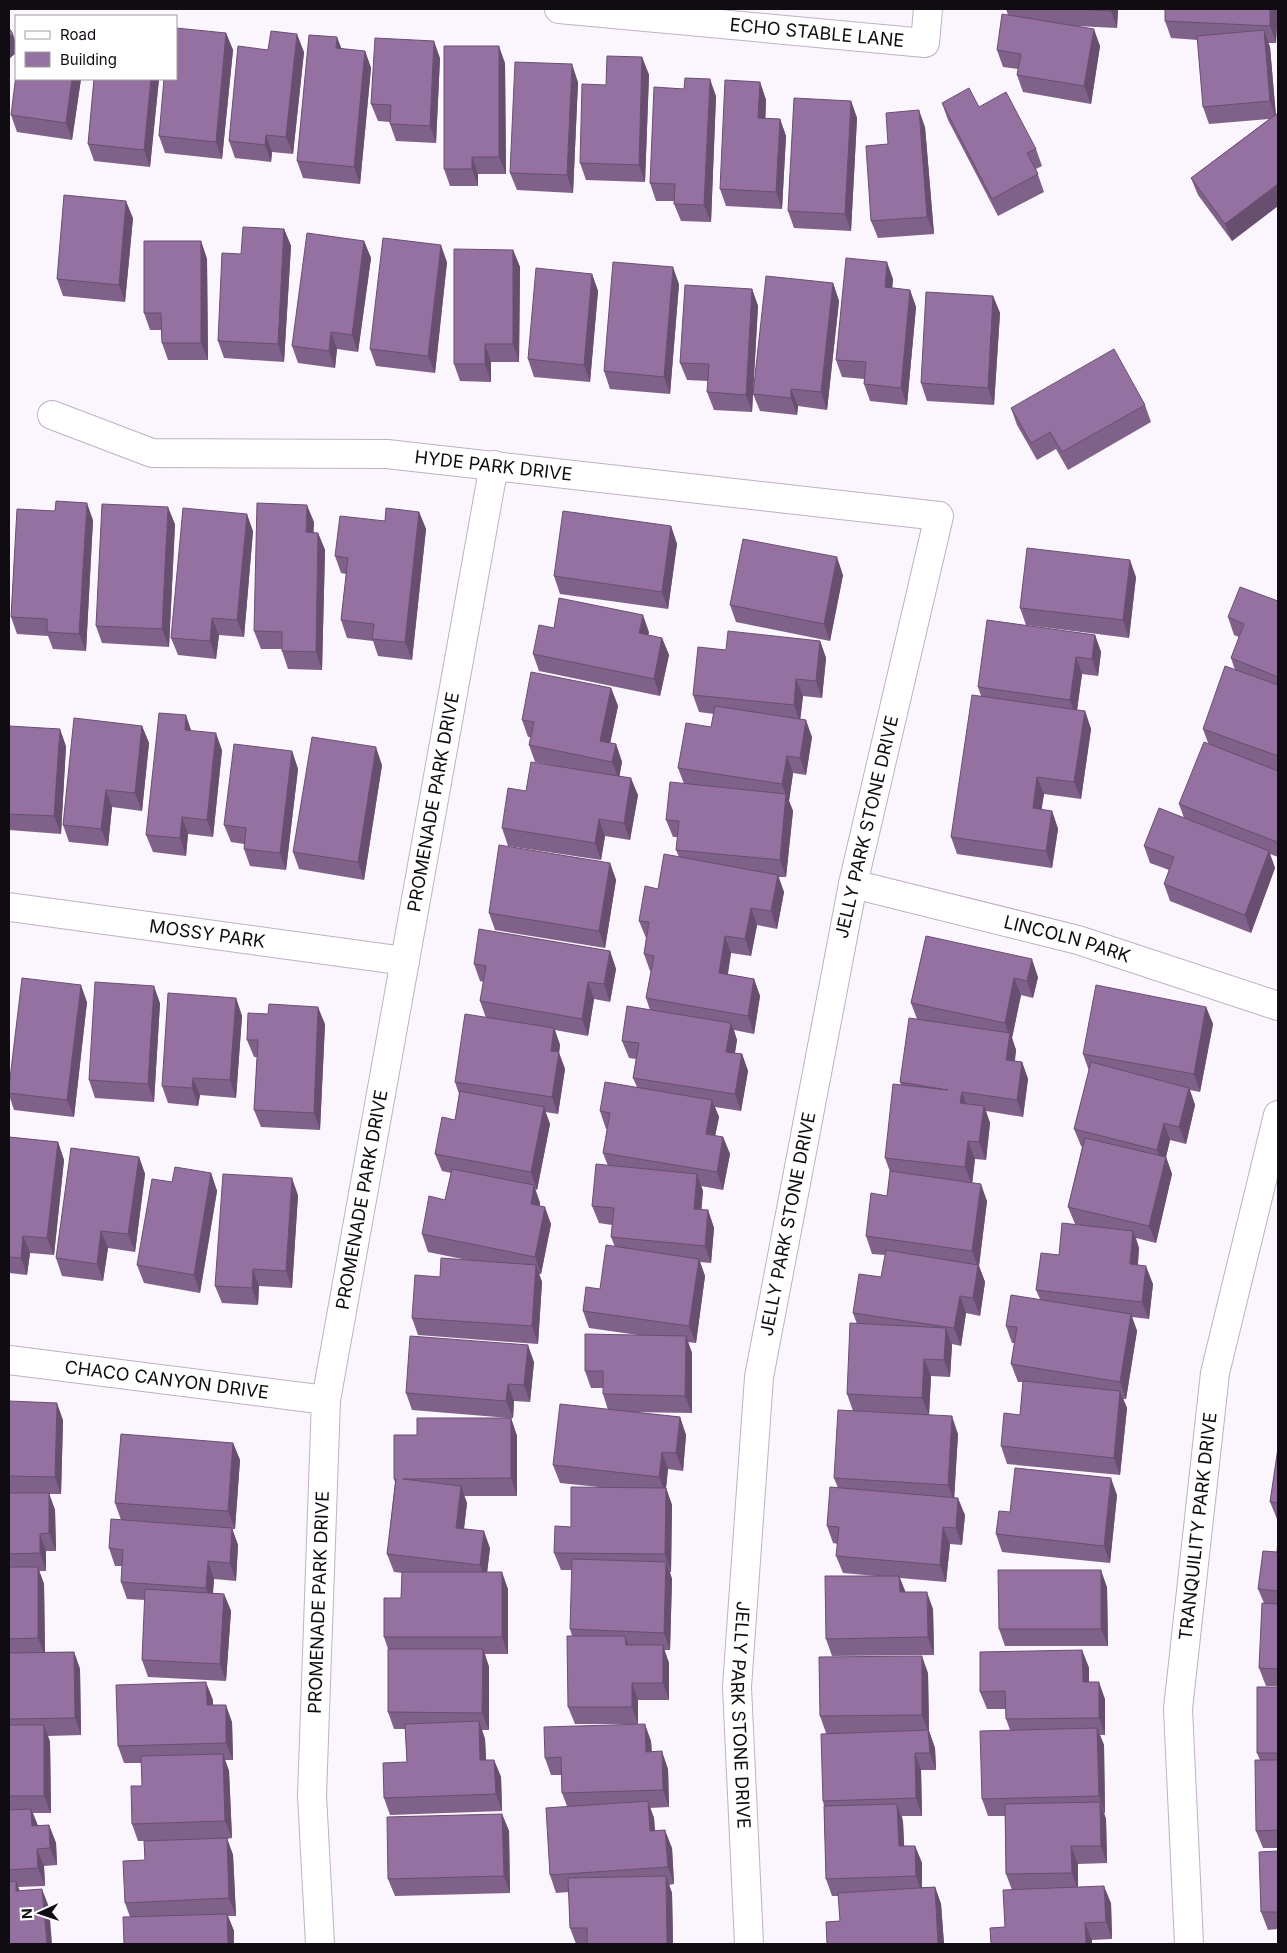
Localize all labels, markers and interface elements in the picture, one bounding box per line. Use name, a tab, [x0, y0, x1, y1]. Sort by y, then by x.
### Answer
street label: ECHO STABLE LANE	[729, 14, 905, 51]
legend	[15, 15, 178, 80]
text: Road	[60, 25, 96, 44]
text: Building	[60, 50, 117, 69]
street label: HYDE PARK DRIVE	[413, 446, 573, 485]
street label: PROMENADE PARK DRIVE	[403, 690, 463, 913]
street label: JELLY PARK STONE DRIVE	[831, 713, 902, 940]
street label: LINCOLN PARK	[1002, 911, 1133, 967]
street label: MOSSY PARK	[148, 915, 266, 952]
street label: PROMENADE PARK DRIVE	[331, 1088, 392, 1311]
street label: JELLY PARK STONE DRIVE	[755, 1110, 820, 1338]
street label: CHACO CANYON DRIVE	[63, 1356, 270, 1403]
street label: TRANQUILITY PARK DRIVE	[1175, 1411, 1221, 1642]
street label: PROMENADE PARK DRIVE	[304, 1491, 333, 1714]
street label: JELLY PARK STONE DRIVE	[727, 1600, 755, 1829]
north arrow	[15, 1888, 65, 1938]
text: N	[18, 1908, 35, 1919]

